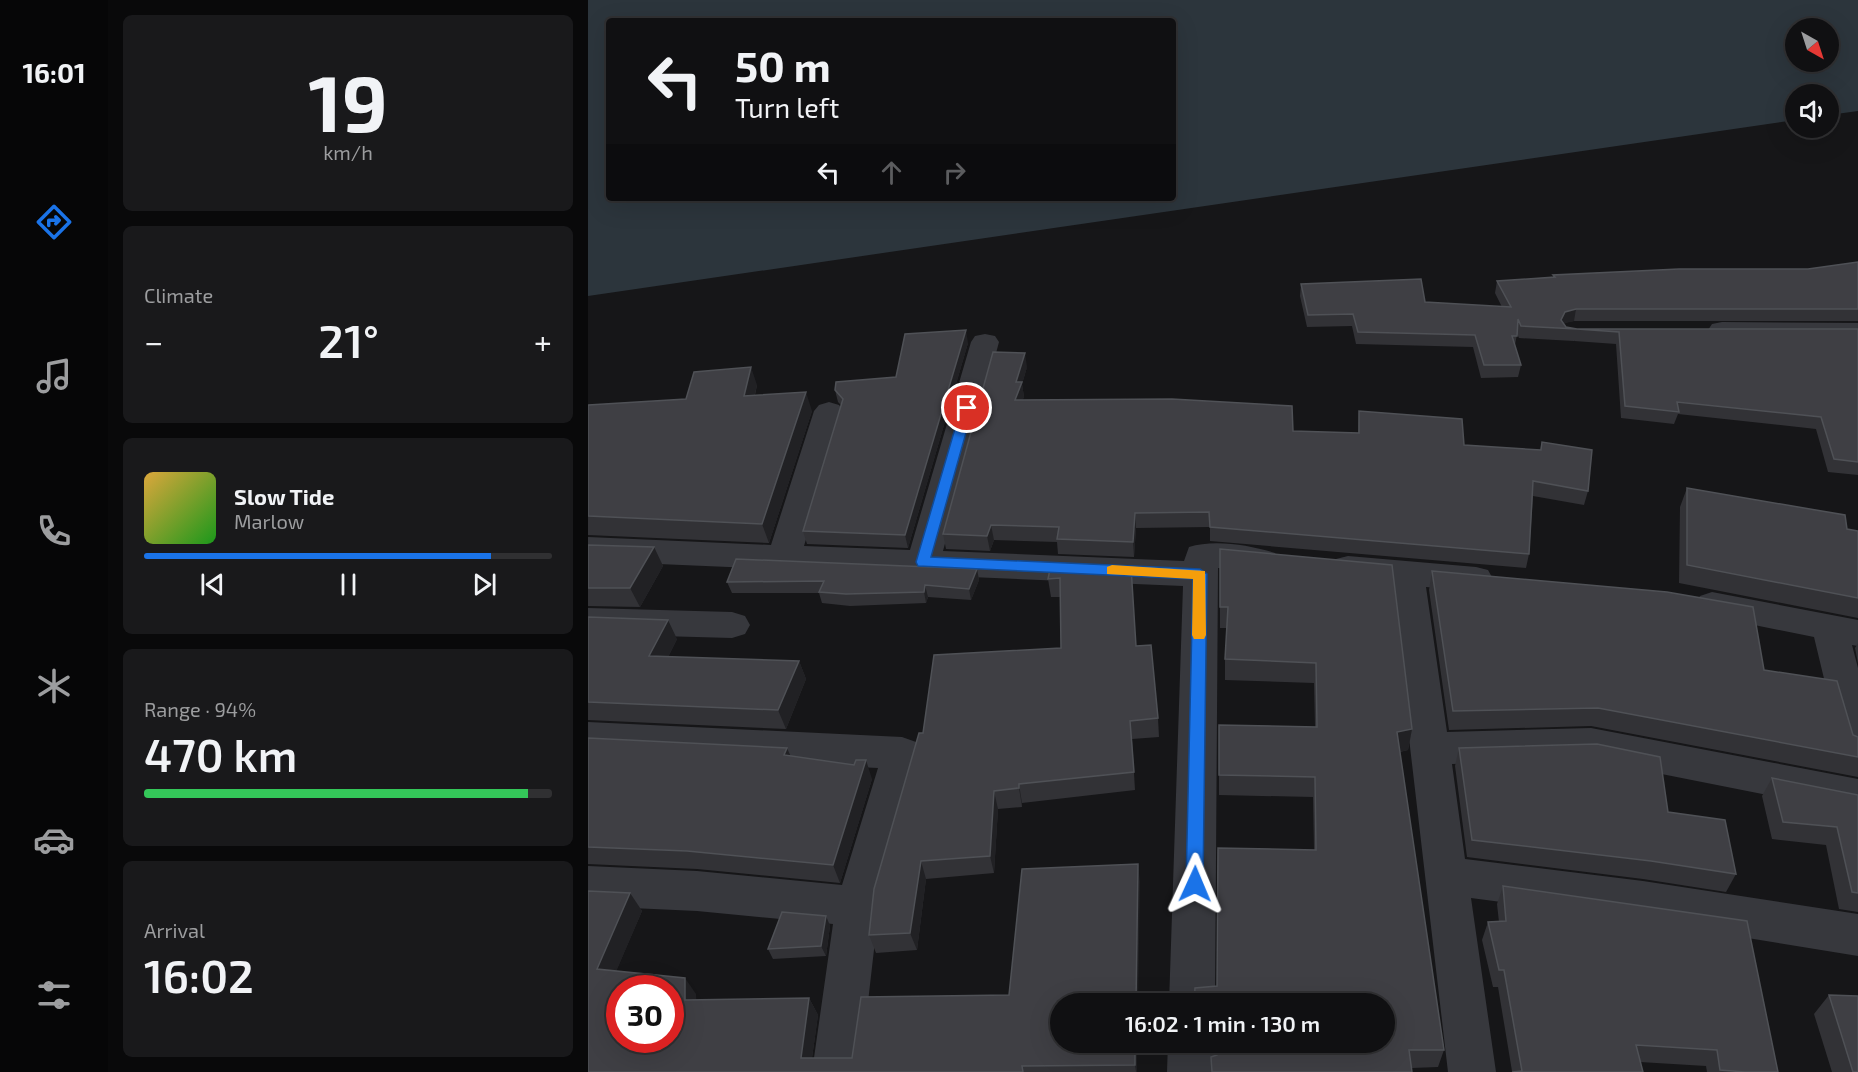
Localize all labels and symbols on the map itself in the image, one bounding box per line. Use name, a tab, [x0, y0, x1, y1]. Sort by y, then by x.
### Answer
north arrow	[1785, 18, 1839, 72]
pin	[941, 382, 992, 433]
position arrow	[1163, 852, 1227, 916]
speed limit sign: 30	[606, 975, 684, 1053]

